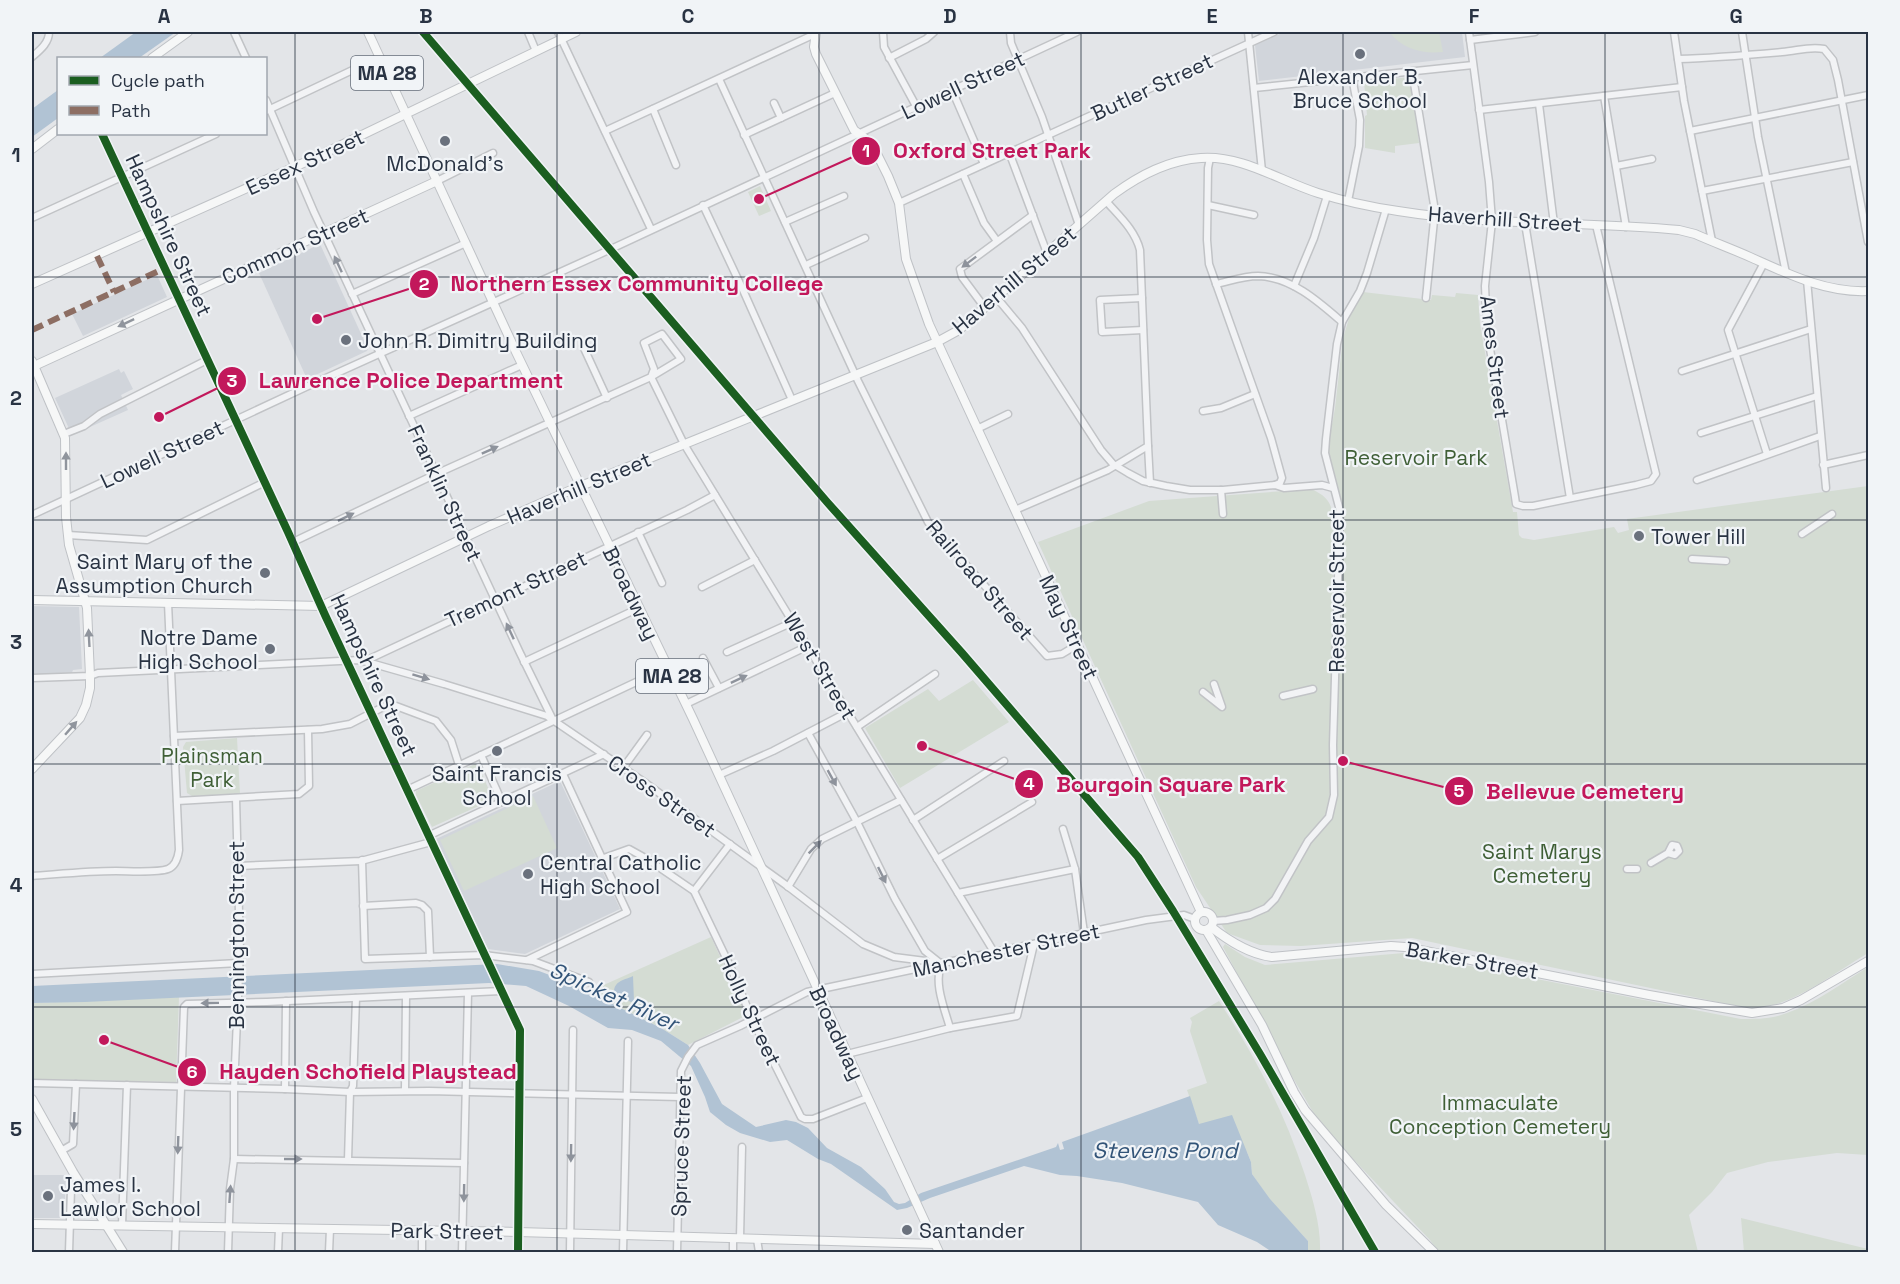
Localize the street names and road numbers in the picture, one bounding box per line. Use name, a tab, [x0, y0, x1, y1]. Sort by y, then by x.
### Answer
street label: Lowell Street	[897, 45, 1029, 125]
street label: Butler Street	[1087, 47, 1217, 127]
road number: MA 28	[351, 56, 423, 90]
street label: Essex Street	[241, 123, 369, 201]
street label: Hampshire Street	[120, 150, 218, 320]
street label: Haverhill Street	[1427, 200, 1583, 238]
street label: Common Street	[217, 202, 373, 290]
street label: Haverhill Street	[946, 220, 1082, 340]
street label: Ames Street	[1474, 294, 1516, 420]
street label: Lowell Street	[96, 414, 228, 494]
street label: Franklin Street	[402, 420, 488, 566]
street label: Haverhill Street	[503, 445, 655, 531]
street label: Reservoir Street	[1323, 509, 1350, 673]
street label: Railroad Street	[920, 514, 1040, 646]
street label: Broadway	[597, 542, 665, 644]
street label: Tremont Street	[441, 544, 591, 634]
street label: May Street	[1033, 570, 1105, 684]
street label: Hampshire Street	[325, 590, 423, 760]
street label: West Street	[777, 607, 863, 725]
road number: MA 28	[636, 659, 708, 693]
street label: Cross Street	[603, 749, 721, 843]
street label: Bennington Street	[223, 841, 250, 1029]
street label: Manchester Street	[910, 917, 1102, 983]
street label: Barker Street	[1403, 935, 1541, 985]
street label: Holly Street	[713, 950, 787, 1070]
street label: Broadway	[803, 982, 871, 1084]
street label: Spruce Street	[665, 1075, 697, 1217]
street label: Park Street	[390, 1217, 504, 1245]

